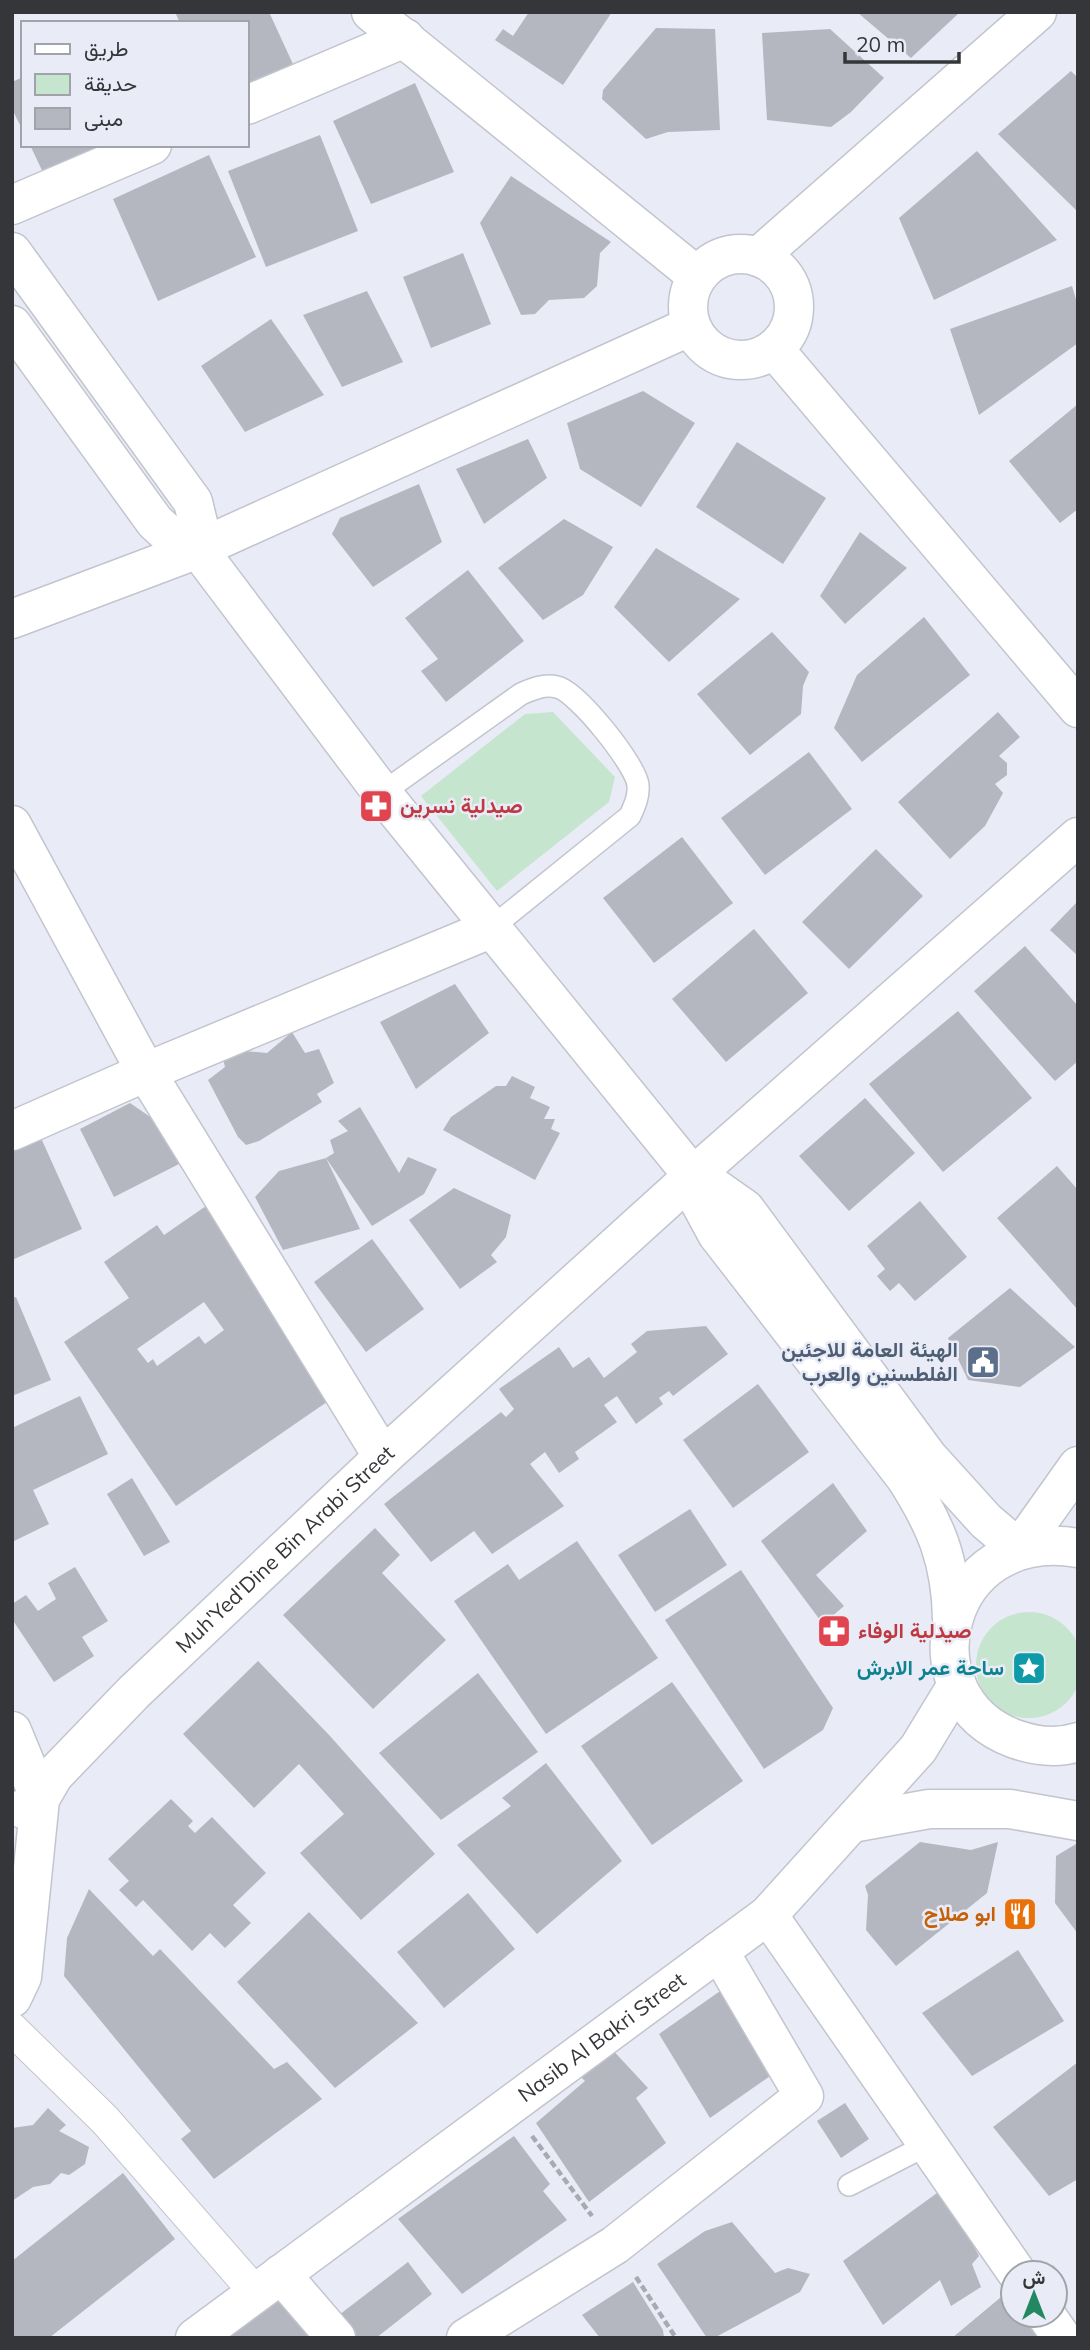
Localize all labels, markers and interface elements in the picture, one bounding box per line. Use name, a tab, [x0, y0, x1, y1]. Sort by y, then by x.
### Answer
legend	[21, 21, 248, 147]
scale bar	[845, 21, 959, 65]
text: 20 m	[856, 31, 905, 57]
text: طريق	[84, 35, 129, 62]
text: حديقة	[84, 70, 137, 96]
text: مبنى	[84, 105, 123, 131]
pharmacy icon: صيدلية نسرين	[357, 787, 395, 825]
place label: صيدلية نسرين	[400, 792, 523, 819]
place label: الهيئة العامة للاجئين الفلطسنين والعرب	[781, 1336, 958, 1387]
public building icon: الهيئة العامة للاجئين الفلطسنين والعرب	[964, 1343, 1002, 1381]
street label: Muh'Yed'Dine Bin Arabi Street	[170, 1439, 399, 1658]
pharmacy icon: صيدلية الوفاء	[815, 1612, 853, 1650]
place label: صيدلية الوفاء	[858, 1617, 972, 1644]
place icon: ساحة عمر الابرش	[1010, 1649, 1048, 1687]
place label: ساحة عمر الابرش	[857, 1654, 1004, 1681]
restaurant icon: ابو صلاح	[1001, 1895, 1039, 1933]
place label: ابو صلاح	[924, 1900, 996, 1928]
street label: Nasib Al Bakri Street	[513, 1966, 690, 2107]
north arrow	[999, 2259, 1069, 2329]
text: ش	[1023, 2265, 1046, 2289]

